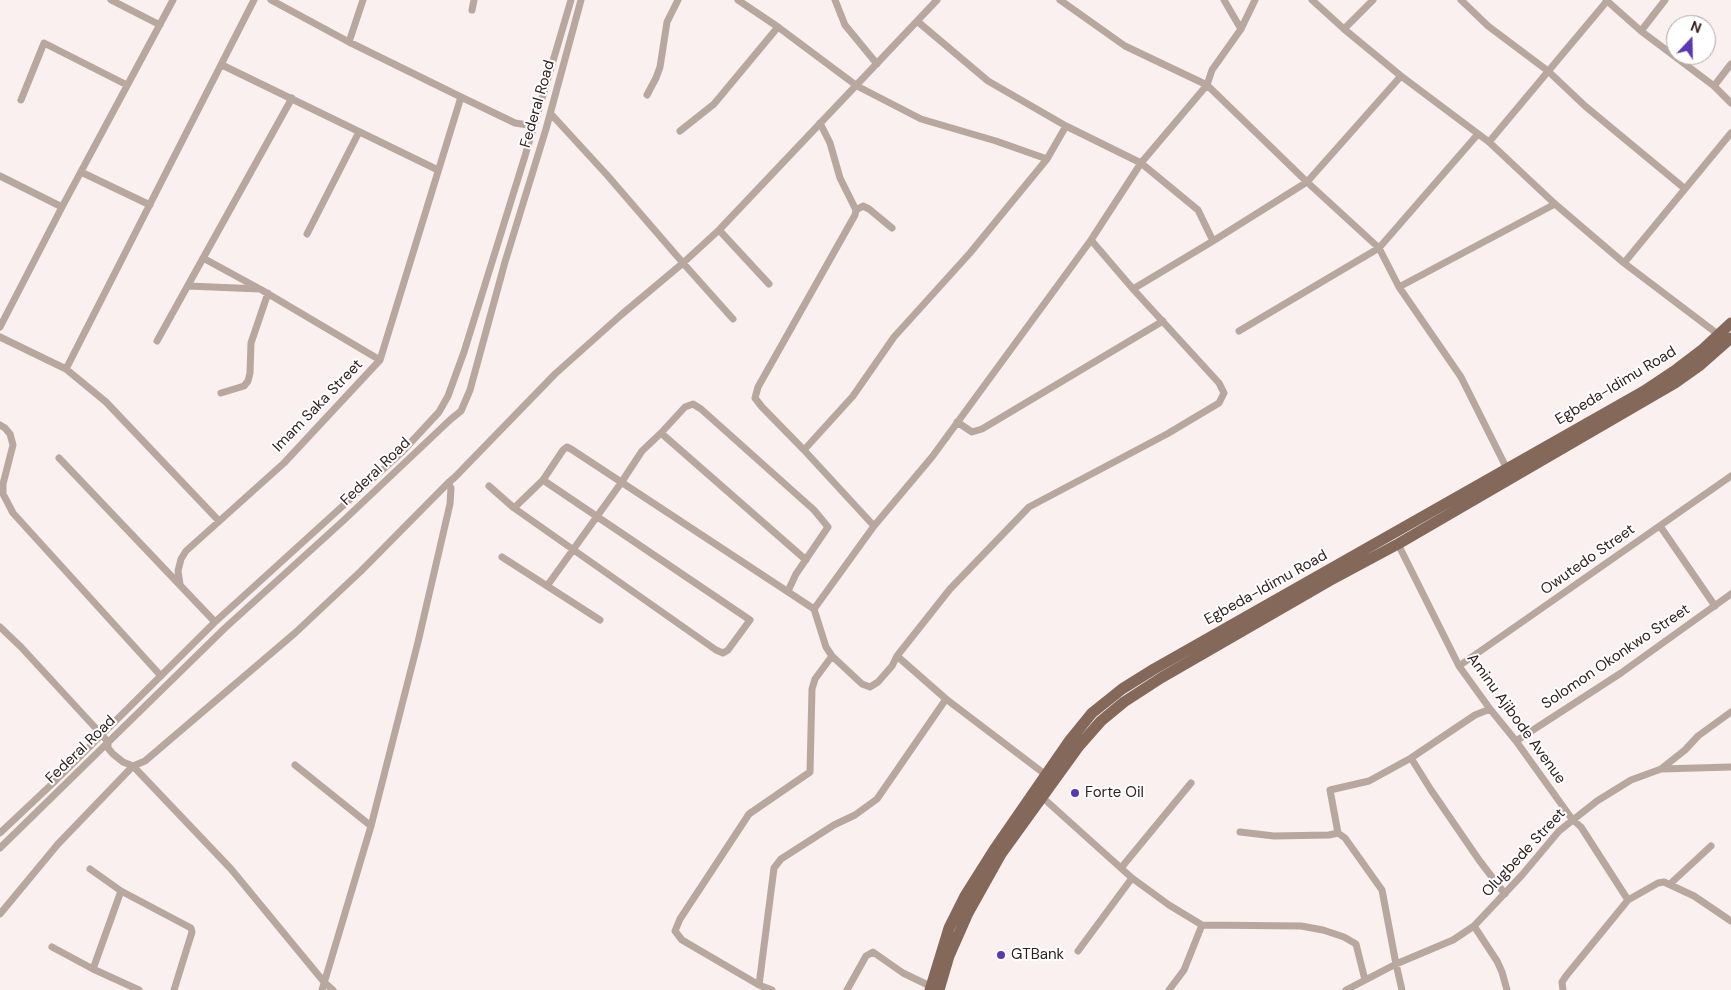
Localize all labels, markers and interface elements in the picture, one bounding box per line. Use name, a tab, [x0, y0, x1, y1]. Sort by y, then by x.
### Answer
north arrow	[1666, 15, 1716, 65]
text: N	[1688, 17, 1704, 37]
street label: Federal Road	[517, 58, 559, 150]
street label: Egbeda-Idimu Road	[1552, 343, 1680, 429]
street label: Imam Saka Street	[269, 356, 367, 456]
street label: Federal Road	[337, 434, 415, 510]
street label: Owutedo Street	[1538, 521, 1638, 599]
street label: Egbeda-Idimu Road	[1201, 547, 1331, 629]
street label: Solomon Okonkwo Street	[1538, 601, 1694, 713]
street label: Aminu Ajibode Avenue	[1463, 650, 1569, 788]
street label: Federal Road	[42, 712, 120, 788]
place label: Forte Oil	[1085, 784, 1144, 802]
marker: Forte Oil	[1069, 787, 1081, 799]
street label: Olugbede Street	[1478, 805, 1570, 901]
place label: GTBank	[1011, 946, 1064, 964]
marker: GTBank	[995, 949, 1007, 961]

